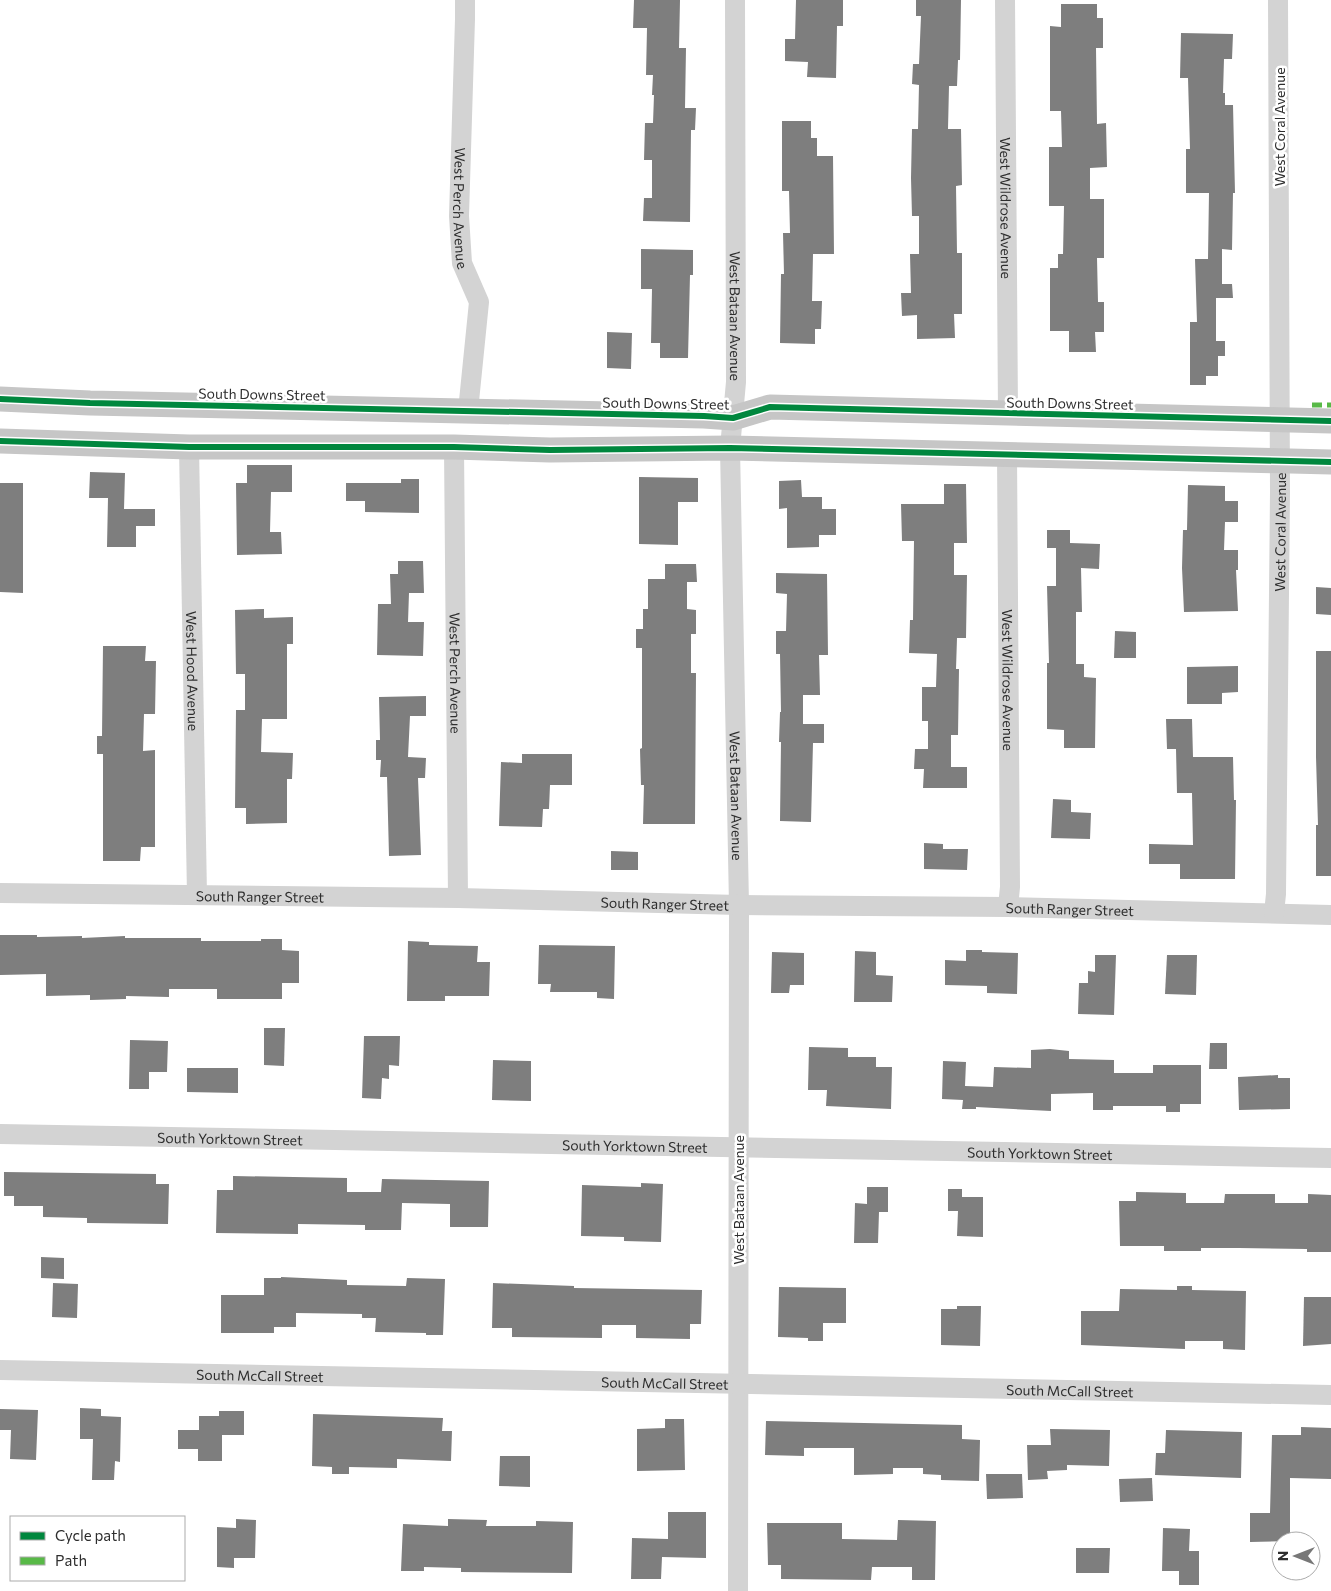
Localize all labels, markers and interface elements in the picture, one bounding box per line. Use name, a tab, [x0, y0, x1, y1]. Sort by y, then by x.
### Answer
street label: West Coral Avenue	[1271, 67, 1288, 187]
street label: West Wildrose Avenue	[997, 137, 1016, 279]
street label: West Perch Avenue	[450, 147, 472, 271]
street label: West Bataan Avenue	[727, 251, 744, 381]
street label: South Downs Street	[198, 384, 326, 404]
street label: South Downs Street	[602, 393, 730, 413]
street label: South Downs Street	[1006, 393, 1134, 413]
street label: West Coral Avenue	[1271, 472, 1289, 592]
street label: West Wildrose Avenue	[1000, 609, 1018, 751]
street label: West Hood Avenue	[183, 611, 203, 731]
street label: West Perch Avenue	[447, 612, 465, 734]
street label: West Bataan Avenue	[727, 731, 747, 861]
street label: South Ranger Street	[196, 887, 324, 905]
street label: South Ranger Street	[601, 893, 730, 913]
street label: South Ranger Street	[1005, 898, 1134, 919]
street label: South Yorktown Street	[157, 1128, 303, 1148]
street label: West Bataan Avenue	[730, 1135, 747, 1265]
street label: South Yorktown Street	[562, 1136, 708, 1155]
street label: South Yorktown Street	[967, 1143, 1113, 1163]
street label: South McCall Street	[196, 1365, 324, 1385]
street label: South McCall Street	[601, 1373, 729, 1392]
street label: South McCall Street	[1006, 1380, 1134, 1400]
legend	[10, 1516, 185, 1581]
text: Cycle path	[55, 1526, 126, 1544]
north arrow	[1271, 1531, 1321, 1581]
text: Path	[55, 1551, 87, 1569]
text: N	[1274, 1551, 1291, 1561]

